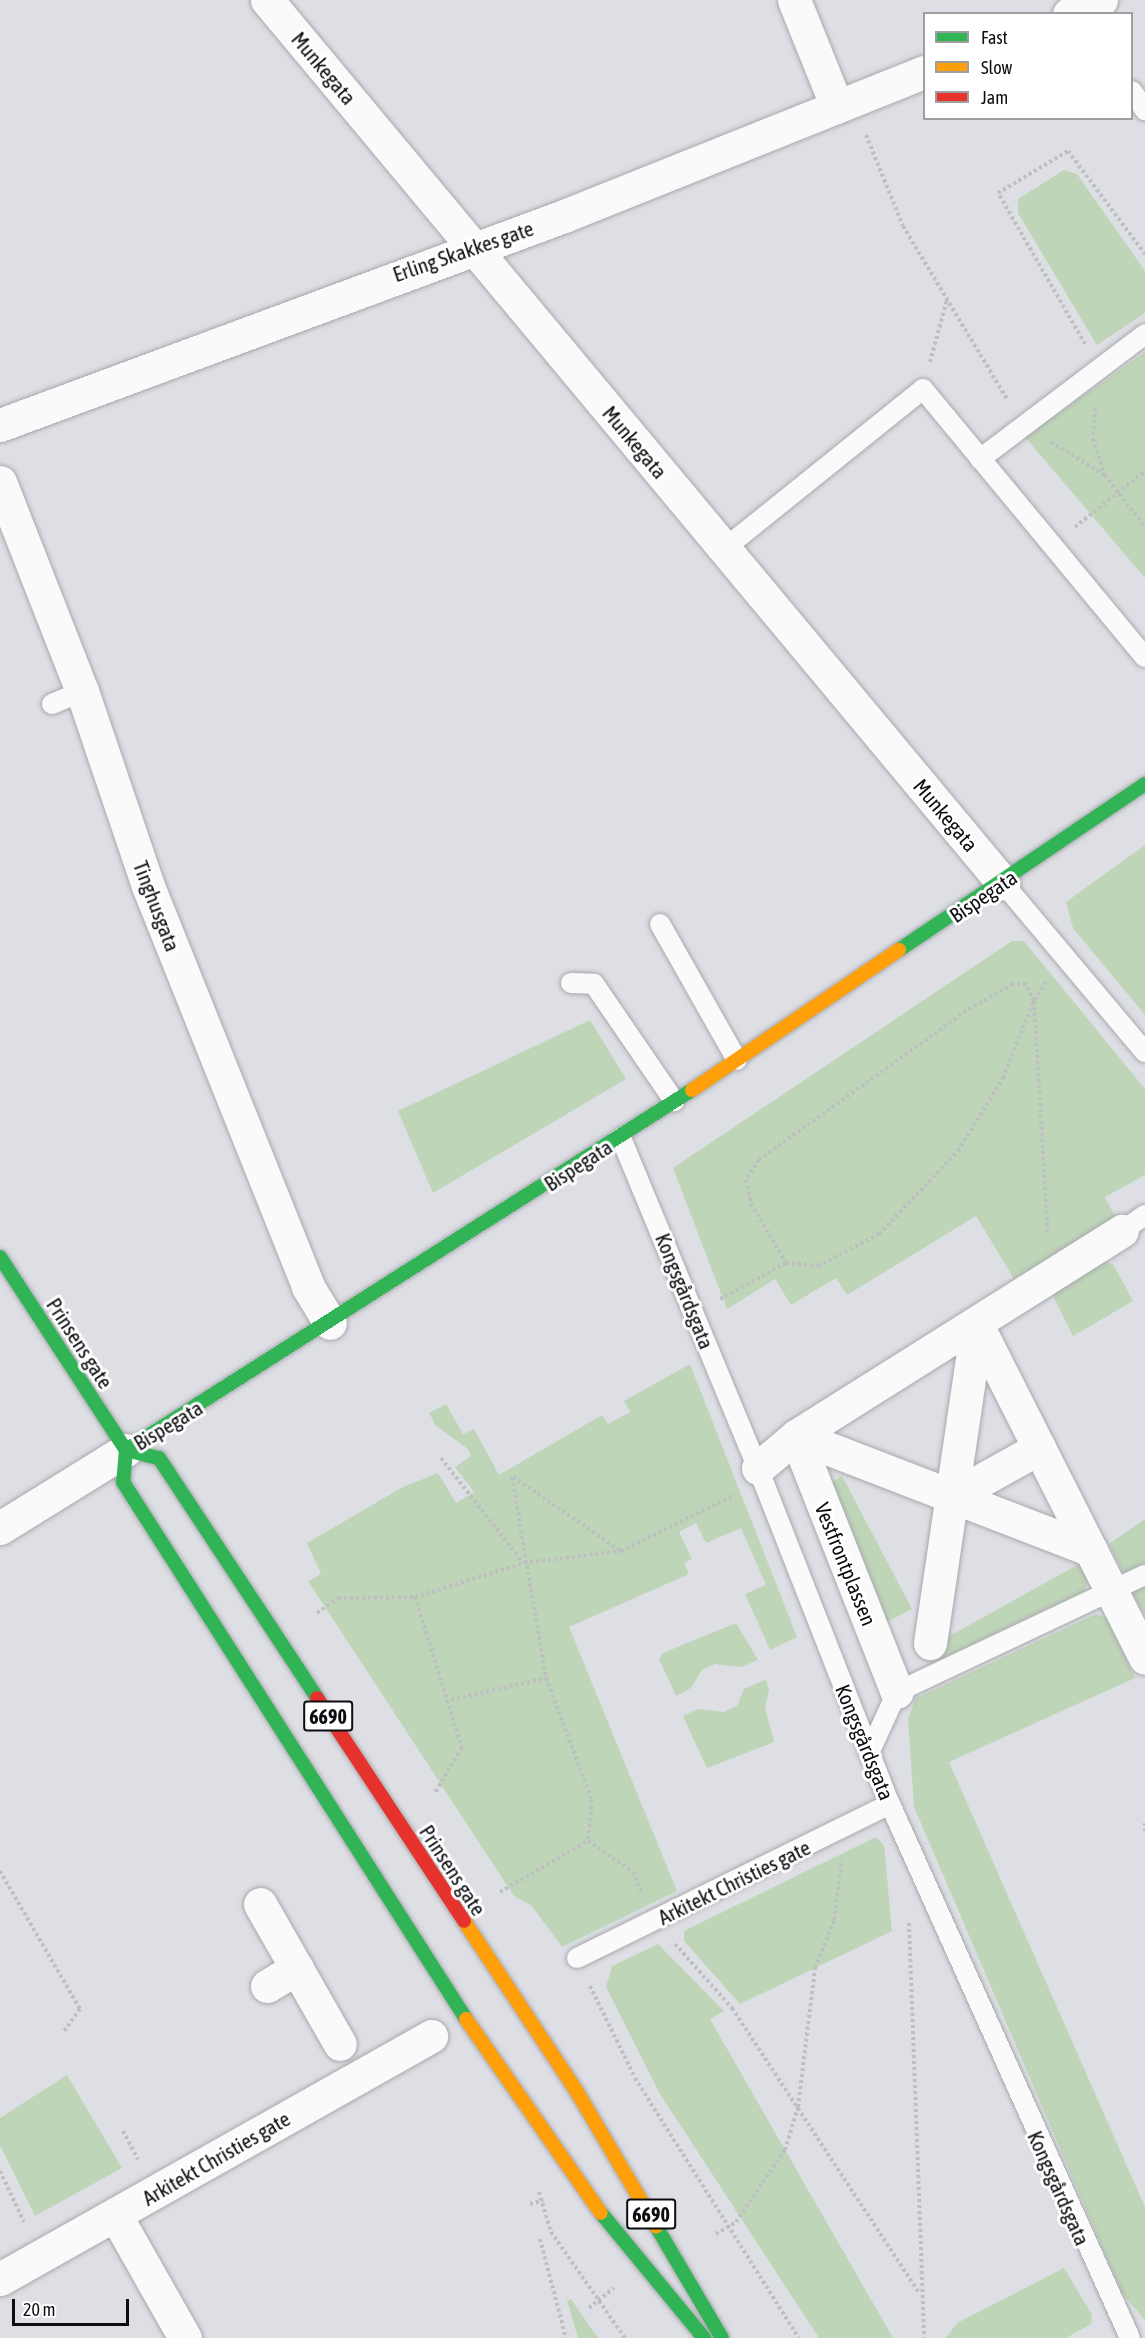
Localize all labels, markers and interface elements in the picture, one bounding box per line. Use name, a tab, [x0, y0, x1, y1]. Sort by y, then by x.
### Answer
legend	[923, 12, 1133, 120]
street label: Munkegata	[286, 27, 362, 109]
text: Fast	[981, 27, 1008, 48]
text: Slow	[981, 57, 1012, 78]
text: Jam	[981, 87, 1008, 108]
street label: Erling Skakkes gate	[389, 215, 537, 287]
street label: Munkegata	[597, 401, 673, 483]
street label: Munkegata	[908, 774, 984, 856]
street label: Tinghusgata	[128, 857, 186, 955]
street label: Bispegata	[945, 864, 1021, 928]
street label: Bispegata	[539, 1134, 617, 1196]
street label: Kongsgårdsgata	[650, 1229, 720, 1353]
street label: Prinsens gate	[41, 1293, 119, 1393]
street label: Bispegata	[129, 1395, 207, 1455]
street label: Vestfrontplassen	[810, 1499, 882, 1629]
street label: Kongsgårdsgata	[830, 1680, 900, 1804]
road number: 6690	[302, 1699, 354, 1733]
street label: Prinsens gate	[414, 1820, 492, 1920]
street label: Arkitekt Christies gate	[654, 1834, 814, 1930]
street label: Arkitekt Christies gate	[138, 2106, 294, 2210]
street label: Kongsgårdsgata	[1023, 2127, 1095, 2249]
road number: 6690	[626, 2197, 676, 2231]
scale bar	[15, 2287, 132, 2325]
text: 20 m	[23, 2299, 55, 2320]

